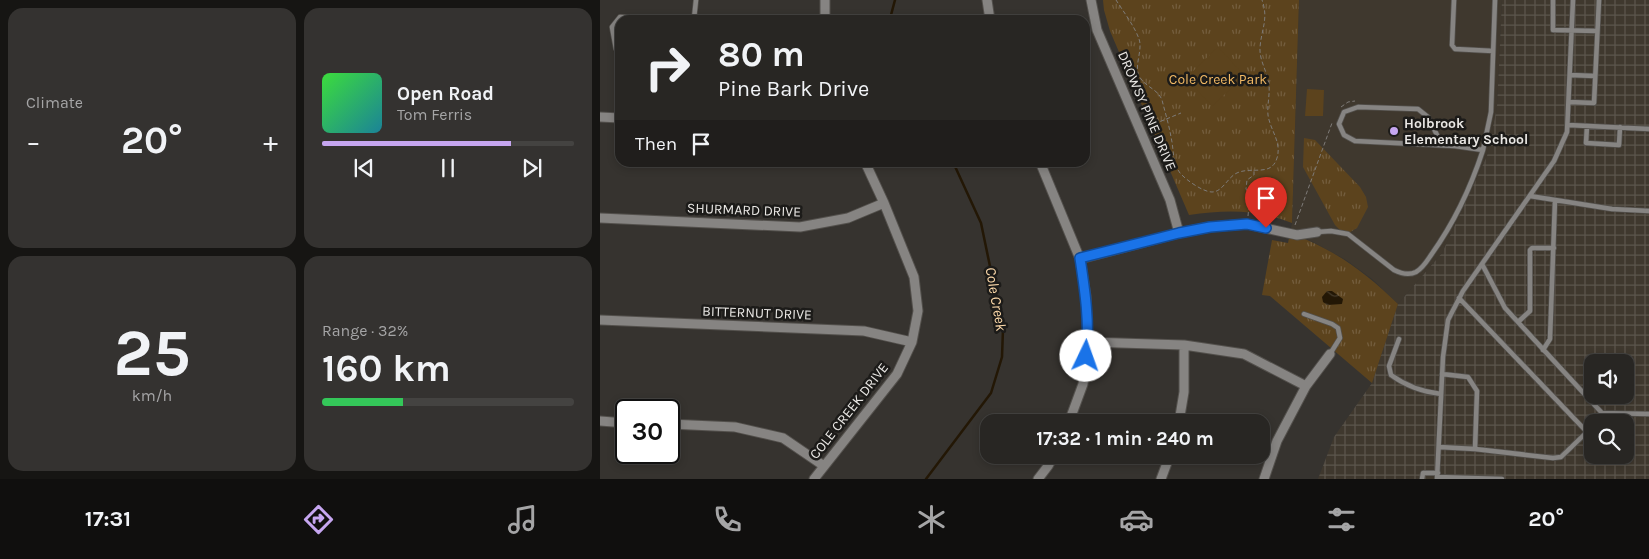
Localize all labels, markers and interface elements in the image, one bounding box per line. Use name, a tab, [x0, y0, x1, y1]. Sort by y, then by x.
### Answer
text: 80 m	[718, 34, 805, 75]
icon: right	[635, 35, 700, 100]
street label: DROWSY PINE DRIVE	[1114, 49, 1180, 173]
park label: Cole Creek Park	[1169, 71, 1267, 88]
text: Pine Bark Drive	[718, 76, 869, 102]
text: Open Road	[397, 83, 494, 105]
text: Climate	[26, 93, 83, 112]
text: Tom Ferris	[397, 105, 472, 124]
place label: Holbrook Elementary School	[1404, 115, 1528, 148]
text: 20°	[121, 118, 183, 163]
text: −	[26, 125, 41, 158]
text: +	[263, 125, 278, 158]
marker: Holbrook Elementary School	[1388, 125, 1400, 137]
icon: arrive	[687, 130, 715, 158]
text: Then	[635, 133, 677, 155]
icon: previous	[350, 154, 378, 182]
icon: pause	[434, 154, 462, 182]
icon: next	[518, 154, 546, 182]
pin	[1245, 177, 1287, 228]
icon: arrive	[1252, 184, 1280, 212]
street label: SHURMARD DRIVE	[687, 200, 801, 220]
water label: Cole Creek	[982, 266, 1011, 333]
street label: BITTERNUT DRIVE	[702, 303, 812, 323]
text: 25	[113, 315, 191, 391]
text: Range · 32%	[322, 321, 408, 340]
position arrow	[1059, 329, 1111, 381]
text: 160 km	[322, 346, 451, 391]
map controls	[1584, 354, 1634, 464]
button: sound	[1584, 354, 1634, 404]
street label: COLE CREEK DRIVE	[806, 359, 892, 463]
text: km/h	[132, 386, 172, 405]
speed limit sign: 30	[615, 399, 680, 464]
button: search	[1584, 414, 1634, 464]
text: 17:32 · 1 min · 240 m	[1036, 428, 1214, 450]
icon: directions	[301, 502, 336, 537]
icon: music	[505, 502, 540, 537]
icon: phone	[710, 502, 745, 537]
icon: climate	[914, 502, 949, 537]
icon: car	[1119, 502, 1154, 537]
icon: filters	[1324, 502, 1359, 537]
text: 17:31	[85, 506, 131, 532]
text: 20°	[1528, 506, 1564, 532]

